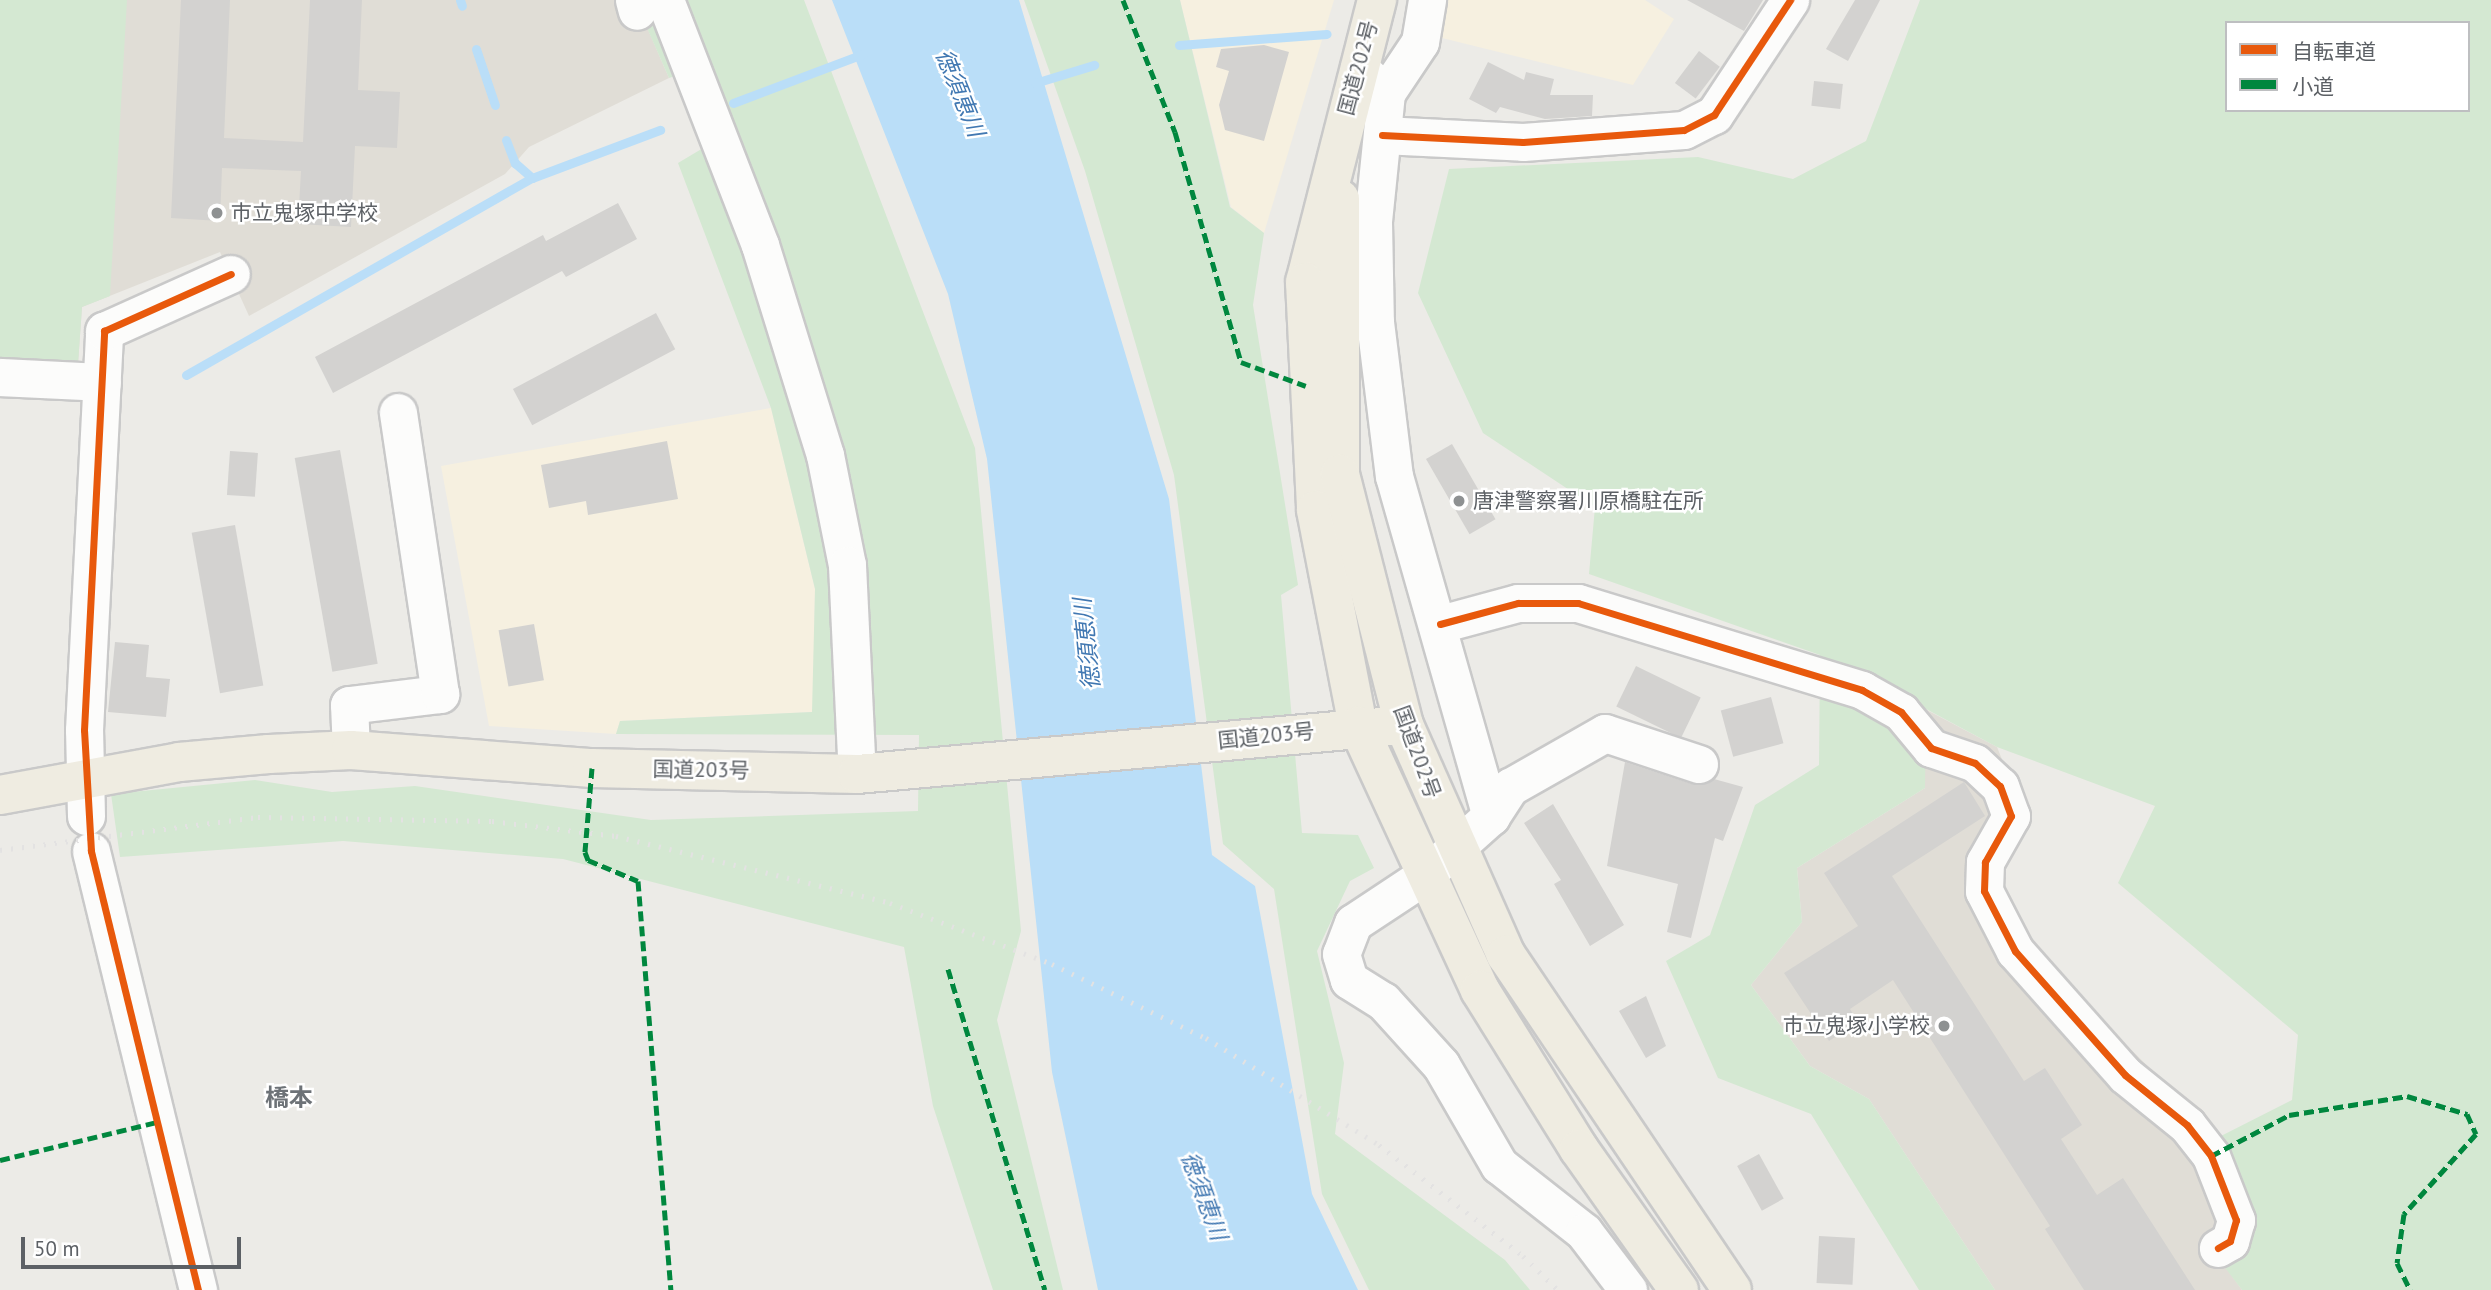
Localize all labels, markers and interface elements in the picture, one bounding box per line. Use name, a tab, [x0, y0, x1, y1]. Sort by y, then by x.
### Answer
street label: 国道202号	[1333, 18, 1383, 118]
legend	[2225, 21, 2470, 112]
text: 自転車道	[2292, 38, 2376, 65]
water label: 徳須恵川	[930, 45, 990, 141]
text: 小道	[2292, 73, 2334, 100]
place label: 市立鬼塚中学校	[231, 200, 378, 226]
marker: 市立鬼塚中学校	[209, 205, 225, 221]
place label: 唐津警察署川原橋駐在所	[1473, 488, 1704, 514]
marker: 唐津警察署川原橋駐在所	[1451, 493, 1467, 509]
water label: 徳須恵川	[1068, 597, 1106, 691]
street label: 国道202号	[1389, 702, 1445, 802]
street label: 国道203号	[1216, 718, 1316, 754]
street label: 国道203号	[652, 757, 750, 783]
place label: 市立鬼塚小学校	[1783, 1013, 1930, 1039]
marker: 市立鬼塚小学校	[1936, 1018, 1952, 1034]
district label: 橋本	[265, 1084, 313, 1112]
water label: 徳須恵川	[1175, 1148, 1233, 1244]
scale bar	[24, 1224, 245, 1268]
text: 50 m	[34, 1235, 80, 1262]

